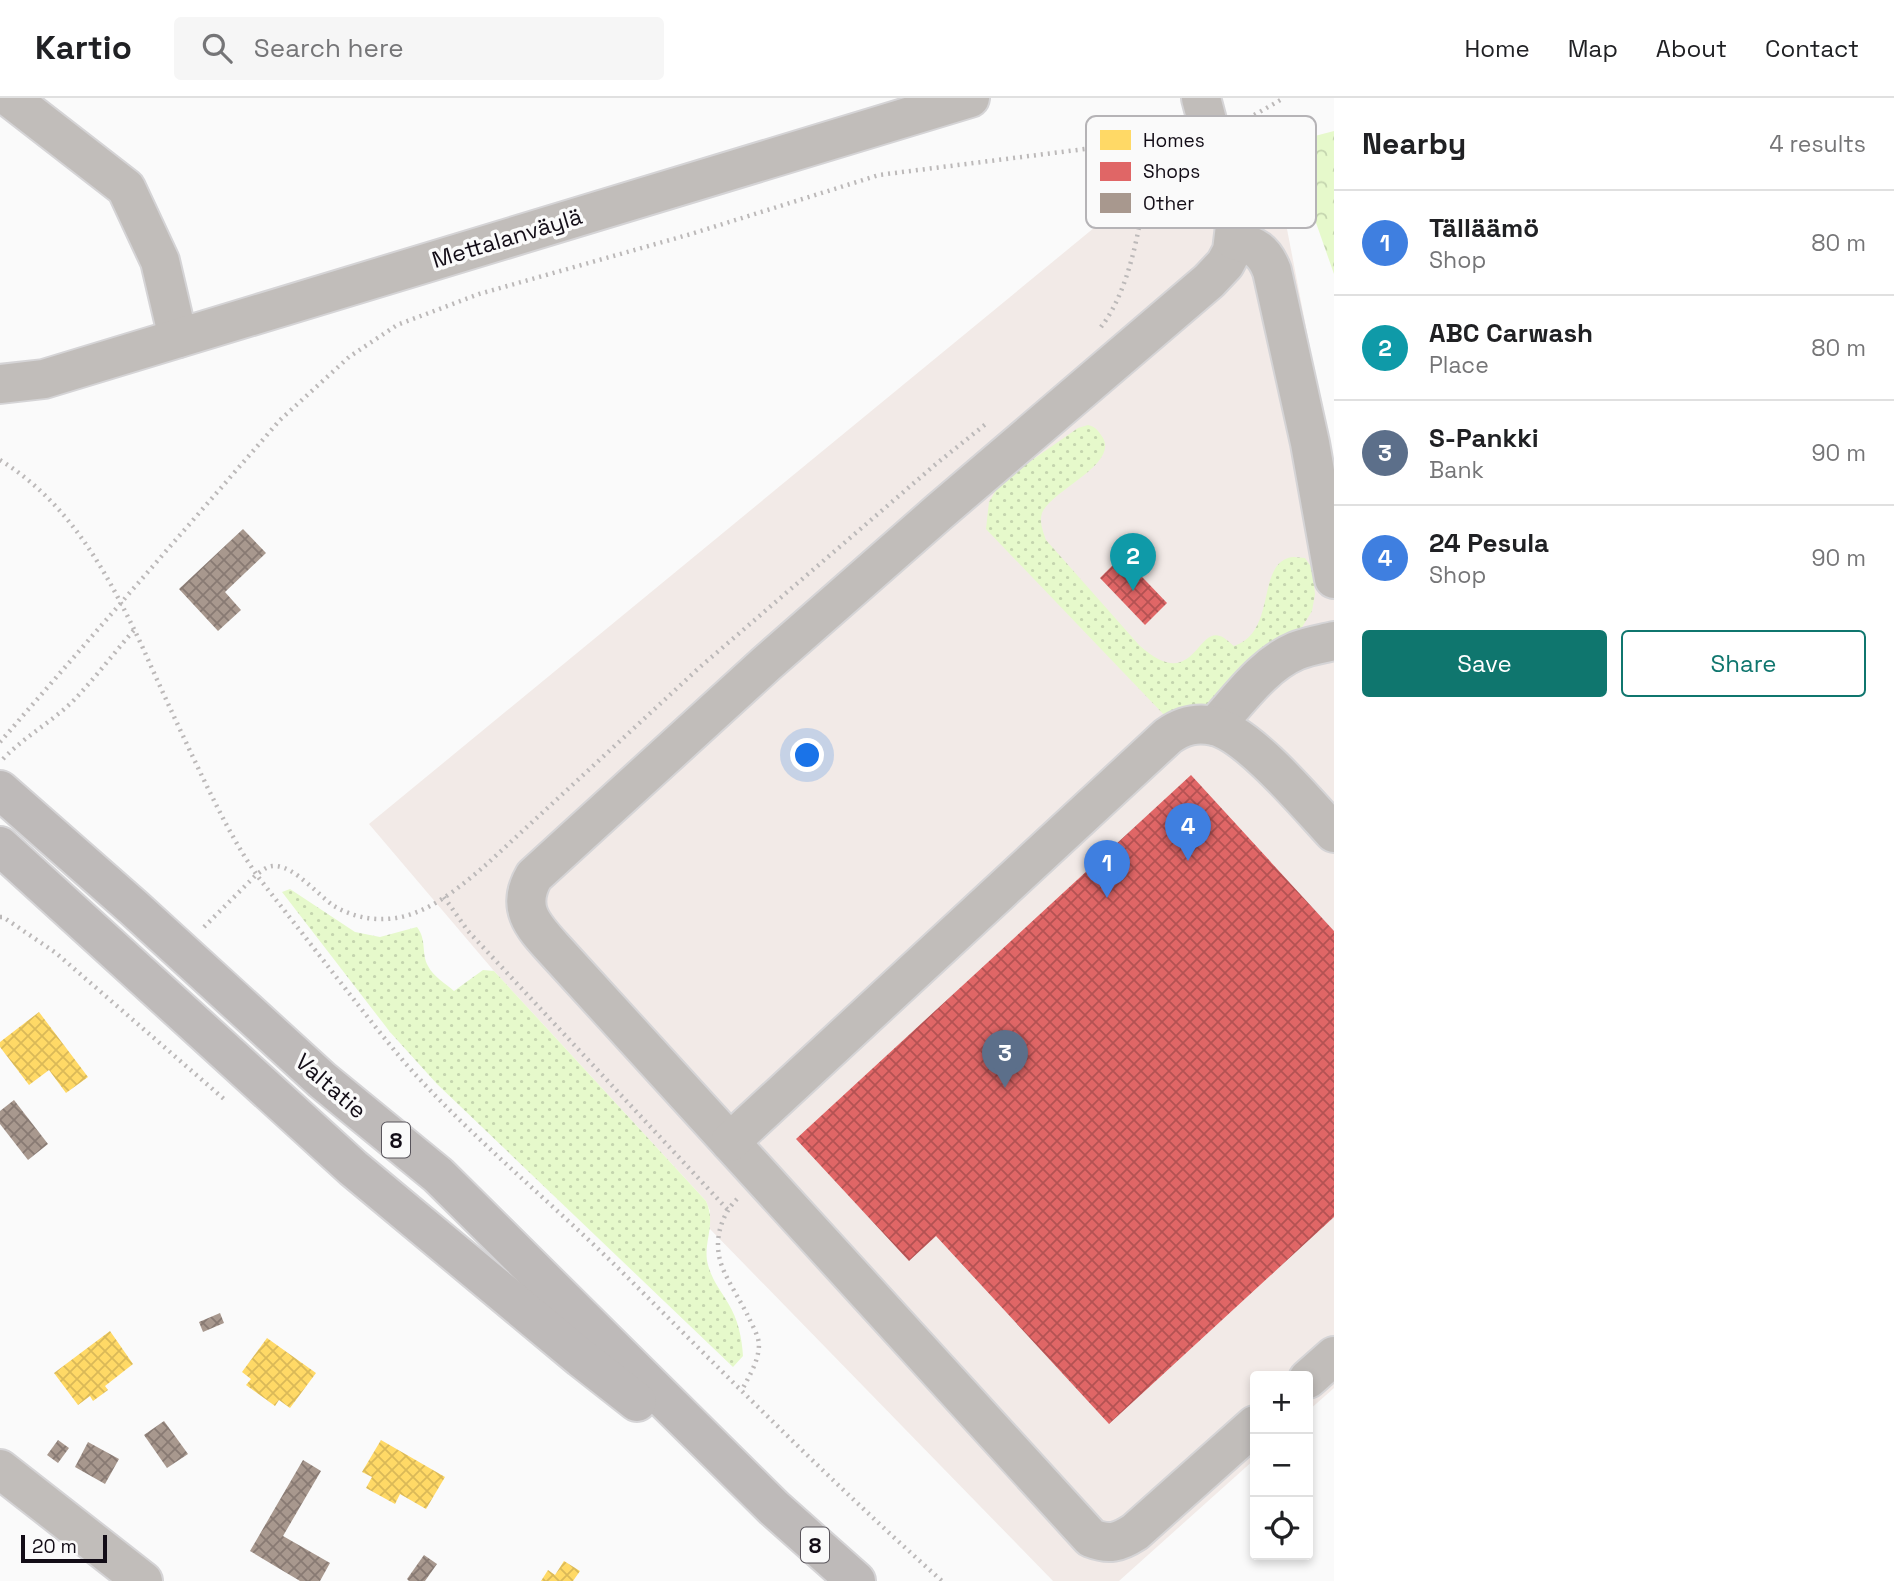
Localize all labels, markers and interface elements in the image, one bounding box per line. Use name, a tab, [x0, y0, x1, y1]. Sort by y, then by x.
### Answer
search box	[174, 17, 664, 80]
text: Kartio	[35, 27, 132, 69]
icon: search	[198, 29, 236, 67]
text: Search here	[254, 31, 404, 65]
text: Home	[1464, 33, 1530, 64]
text: Map	[1568, 33, 1618, 64]
text: About	[1656, 33, 1727, 64]
text: Contact	[1765, 33, 1859, 64]
legend	[1086, 116, 1316, 228]
text: Nearby	[1362, 124, 1466, 163]
text: Homes	[1143, 128, 1205, 153]
text: 4 results	[1769, 129, 1866, 159]
text: Shops	[1143, 159, 1200, 184]
text: Other	[1143, 191, 1195, 216]
street label: Mettalanväylä	[428, 201, 586, 275]
text: Tälläämö	[1429, 211, 1539, 245]
text: 1	[1380, 228, 1390, 258]
text: 80 m	[1811, 228, 1866, 258]
text: Shop	[1429, 245, 1486, 275]
text: ABC Carwash	[1429, 316, 1593, 350]
text: 2	[1378, 333, 1392, 363]
text: 80 m	[1811, 333, 1866, 363]
text: Place	[1429, 350, 1489, 380]
text: S-Pankki	[1429, 421, 1539, 455]
text: 3	[1378, 438, 1392, 468]
text: 90 m	[1811, 438, 1866, 468]
text: Bank	[1429, 455, 1484, 485]
text: 24 Pesula	[1429, 526, 1549, 560]
pin: 2	[1110, 533, 1156, 591]
text: 4	[1378, 543, 1392, 573]
text: 90 m	[1811, 543, 1866, 573]
text: Shop	[1429, 560, 1486, 590]
button: Save	[1362, 630, 1607, 697]
button: Share	[1621, 630, 1866, 697]
your location	[790, 738, 824, 772]
pin: 4	[1165, 803, 1211, 861]
pin: 1	[1084, 840, 1130, 898]
pin: 3	[982, 1030, 1028, 1088]
street label: Valtatie	[289, 1047, 373, 1125]
road number: 8	[382, 1122, 410, 1158]
map controls	[1250, 1371, 1313, 1560]
button: +	[1250, 1371, 1313, 1434]
button: −	[1250, 1434, 1313, 1497]
button: locate	[1250, 1497, 1313, 1560]
road number: 8	[801, 1528, 829, 1562]
scale bar	[21, 1532, 107, 1564]
text: 20 m	[32, 1534, 77, 1559]

